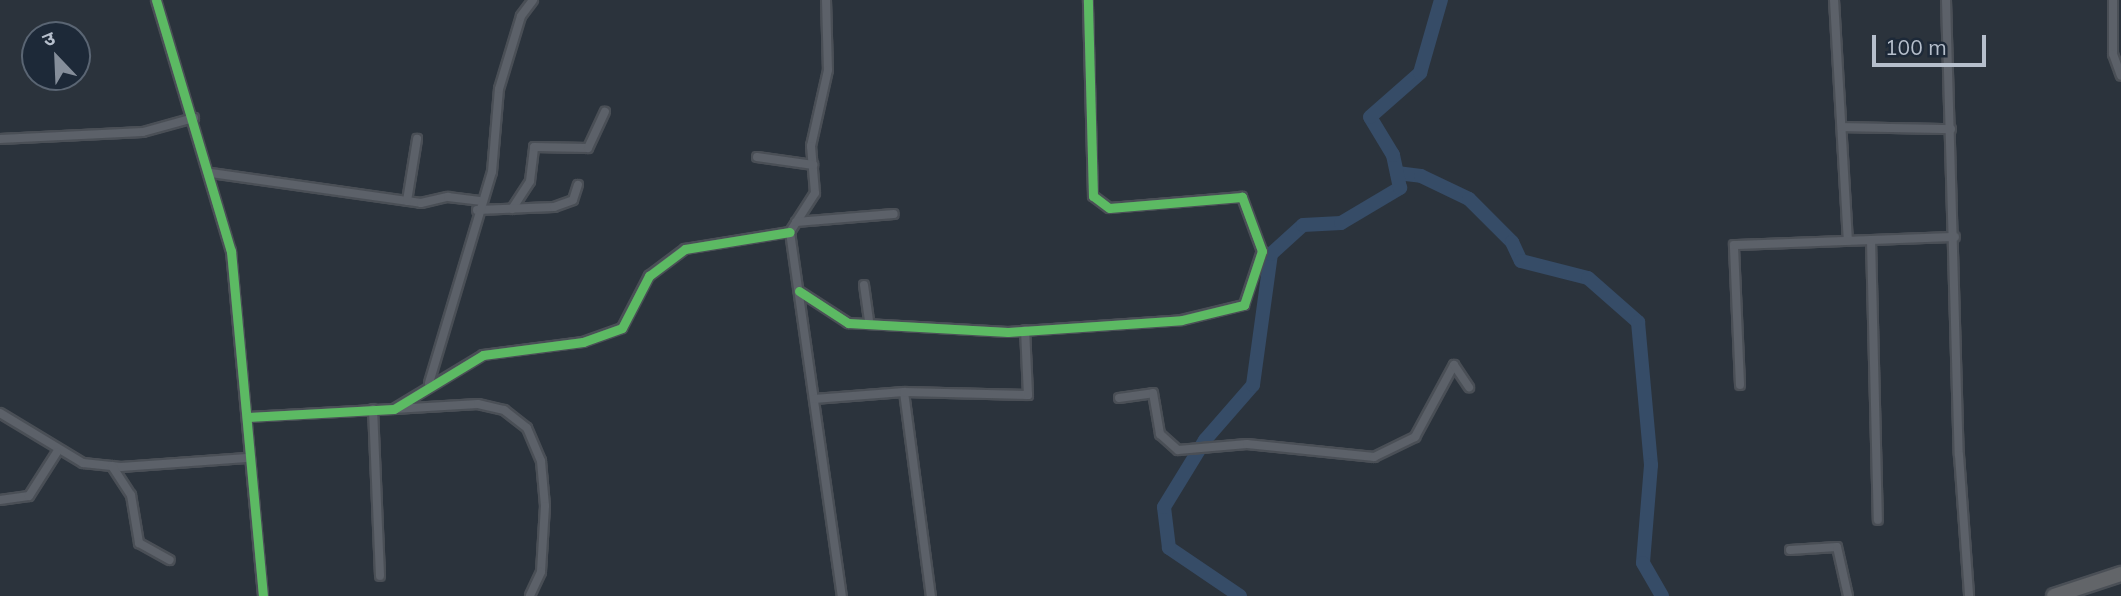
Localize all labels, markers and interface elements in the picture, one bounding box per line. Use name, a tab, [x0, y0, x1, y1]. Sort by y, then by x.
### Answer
north arrow	[21, 21, 91, 91]
scale bar	[1876, 21, 1990, 65]
text: उ	[39, 25, 58, 52]
text: 100 m	[1885, 34, 1947, 60]

